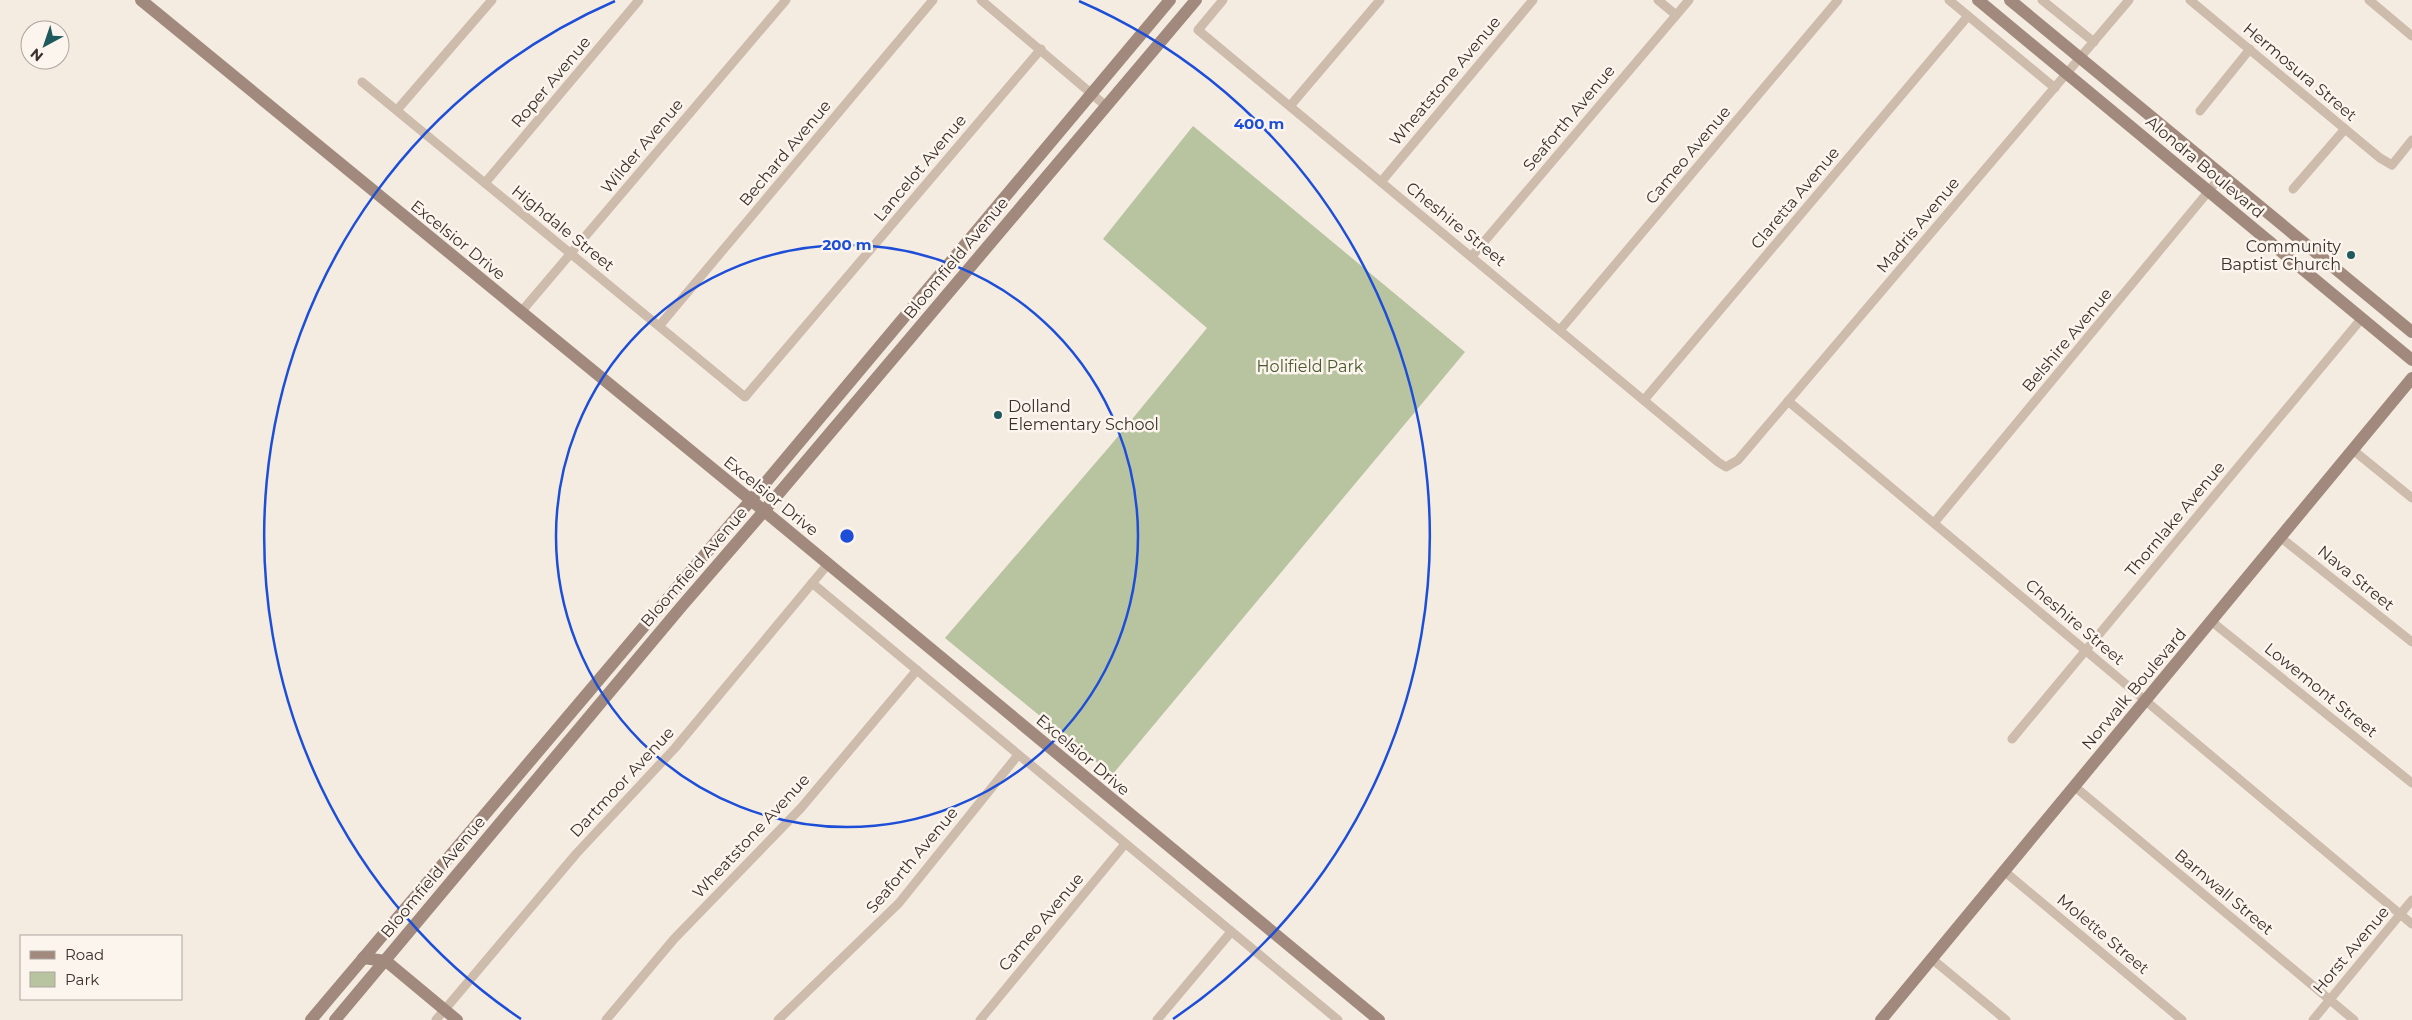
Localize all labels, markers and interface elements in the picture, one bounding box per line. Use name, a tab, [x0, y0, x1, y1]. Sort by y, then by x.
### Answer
street label: Wheatstone Avenue	[1385, 13, 1505, 149]
street label: Hermosura Street	[2239, 19, 2361, 125]
north arrow	[20, 20, 70, 70]
street label: Roper Avenue	[507, 33, 595, 131]
text: N	[27, 44, 47, 65]
street label: Seaforth Avenue	[1519, 61, 1619, 175]
street label: Wilder Avenue	[597, 95, 687, 197]
street label: Bechard Avenue	[735, 96, 835, 210]
street label: Cameo Avenue	[1642, 102, 1734, 208]
street label: Lancelot Avenue	[870, 111, 970, 225]
street label: Alondra Boulevard	[2142, 112, 2268, 222]
text: 400 m	[1234, 114, 1284, 133]
street label: Claretta Avenue	[1747, 143, 1843, 253]
street label: Madris Avenue	[1873, 173, 1963, 277]
street label: Cheshire Street	[1402, 178, 1510, 270]
street label: Highdale Street	[508, 181, 618, 275]
street label: Bloomfield Avenue	[900, 193, 1012, 323]
street label: Excelsior Drive	[407, 196, 509, 284]
text: 200 m	[822, 235, 872, 254]
place label: Community Baptist Church	[2221, 237, 2341, 274]
marker: Community Baptist Church	[2345, 249, 2357, 261]
street label: Belshire Avenue	[2018, 284, 2116, 396]
park label: Holifield Park	[1257, 357, 1364, 376]
place label: Dolland Elementary School	[1008, 397, 1159, 434]
marker: Dolland Elementary School	[992, 409, 1004, 421]
street label: Excelsior Drive	[720, 452, 822, 540]
street label: Thornlake Avenue	[2121, 458, 2229, 580]
street label: Bloomfield Avenue	[637, 503, 751, 631]
centre of rings	[838, 527, 856, 545]
street label: Nava Street	[2314, 541, 2398, 615]
street label: Cheshire Street	[2022, 575, 2129, 669]
street label: Norwalk Boulevard	[2078, 624, 2190, 754]
street label: Lowemont Street	[2261, 639, 2382, 742]
street label: Excelsior Drive	[1032, 710, 1134, 800]
street label: Dartmoor Avenue	[566, 723, 678, 841]
street label: Wheatstone Avenue	[689, 770, 813, 902]
street label: Seaforth Avenue	[862, 803, 962, 917]
street label: Bloomfield Avenue	[377, 812, 489, 942]
street label: Barnwall Street	[2171, 845, 2278, 939]
street label: Cameo Avenue	[995, 869, 1087, 975]
street label: Molette Street	[2053, 890, 2153, 978]
street label: Horst Avenue	[2309, 902, 2393, 998]
legend	[20, 935, 182, 1000]
text: Road	[65, 945, 104, 964]
text: Park	[65, 970, 99, 989]

